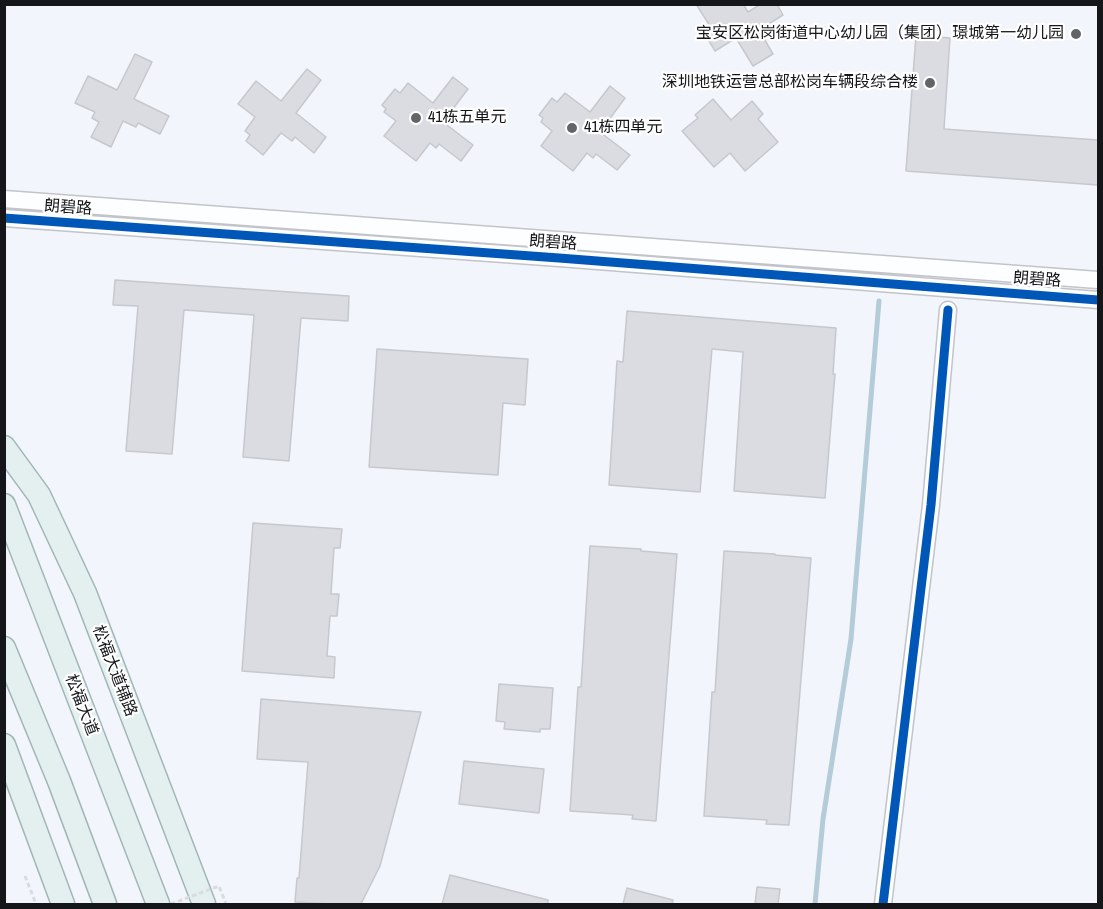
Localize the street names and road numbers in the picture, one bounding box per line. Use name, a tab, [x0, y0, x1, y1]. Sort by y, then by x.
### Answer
street label: 朗碧路	[43, 197, 93, 219]
street label: 朗碧路	[528, 232, 578, 254]
street label: 朗碧路	[1012, 269, 1062, 291]
street label: 松福大道辅路	[88, 623, 140, 719]
street label: 松福大道	[61, 672, 101, 738]

